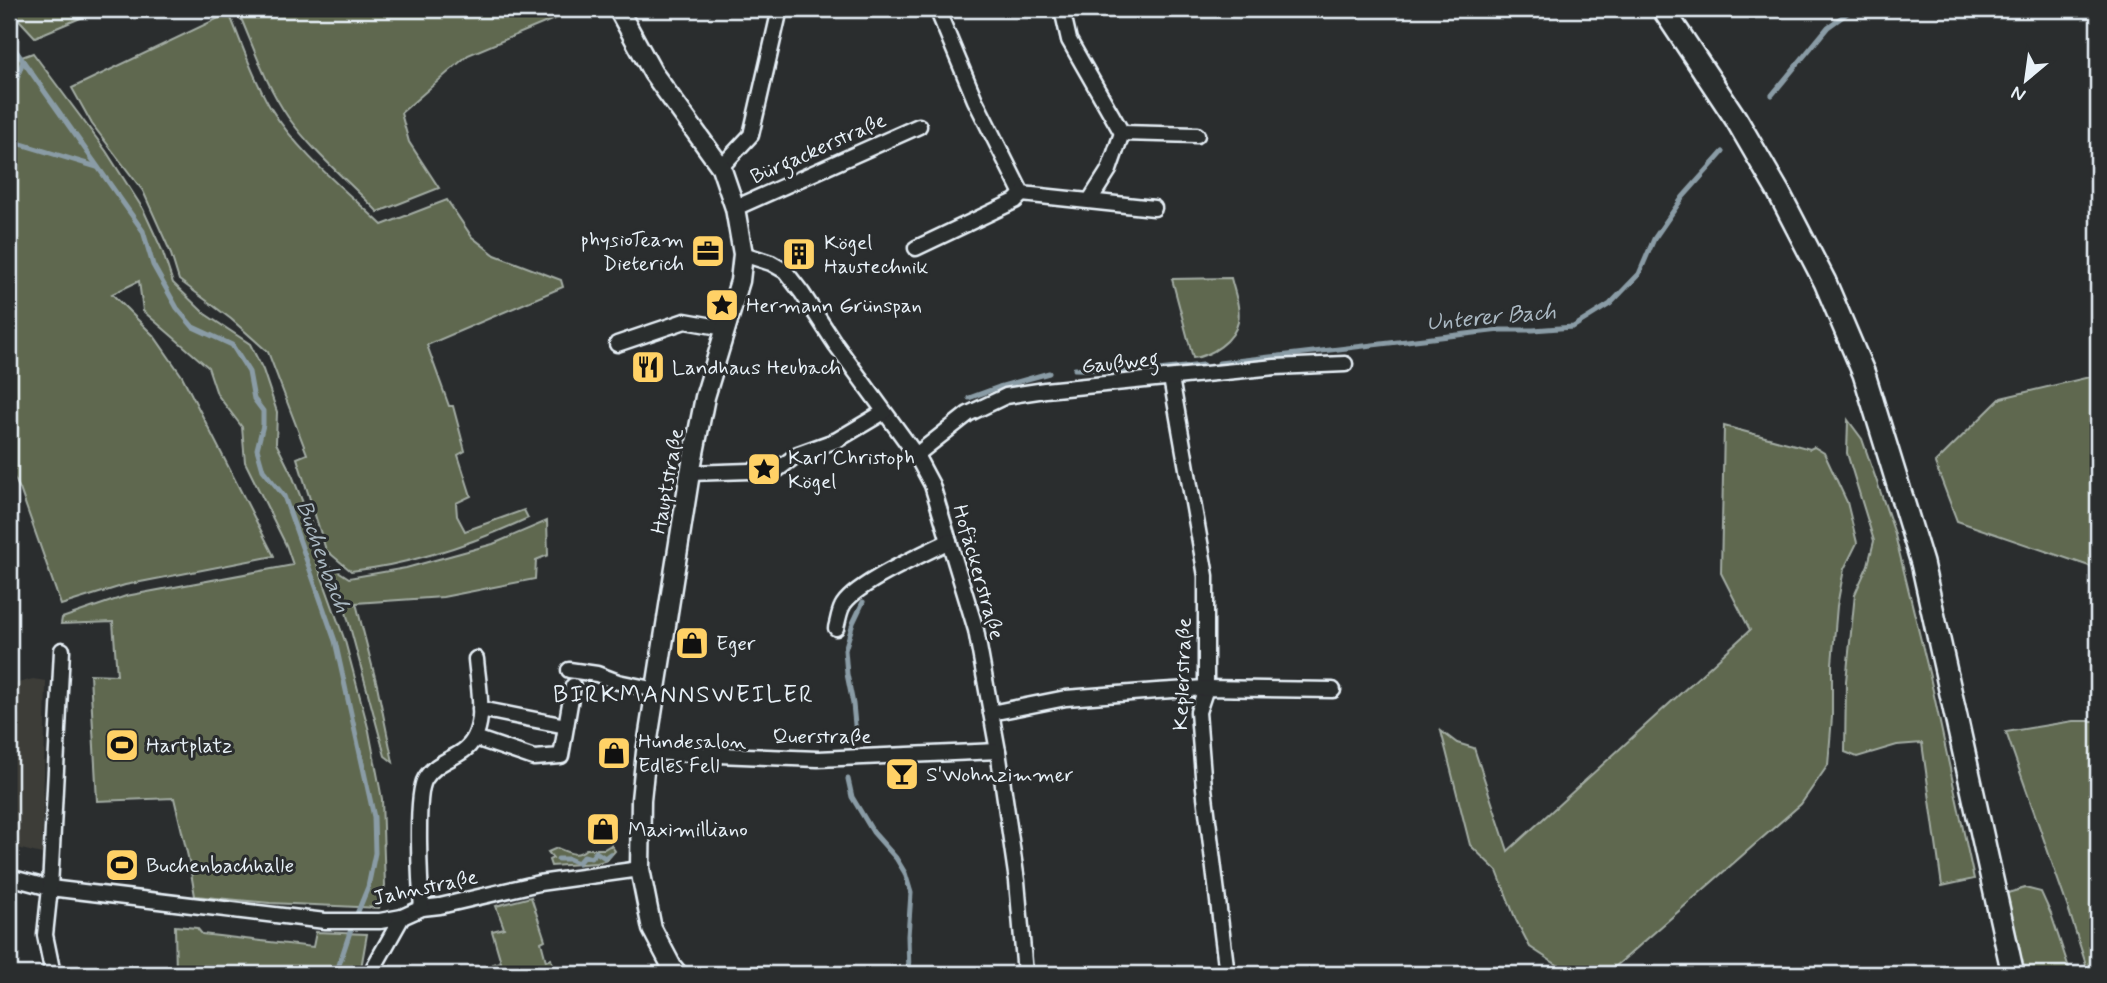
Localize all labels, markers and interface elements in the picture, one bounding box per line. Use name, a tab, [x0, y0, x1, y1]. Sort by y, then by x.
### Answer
north arrow	[1992, 46, 2062, 116]
text: N	[2007, 80, 2030, 108]
street label: Bürgackerstraße	[746, 106, 892, 193]
place label: physioTeam Dieterich	[580, 226, 684, 278]
place label: Kögel Haustechnik	[824, 229, 929, 281]
office icon: physioTeam Dieterich	[689, 232, 727, 270]
building icon: Kögel Haustechnik	[780, 235, 818, 273]
place icon: Hermann Grünspan	[703, 286, 741, 324]
place label: Hermann Grünspan	[746, 292, 922, 320]
water label: Unterer Bach	[1425, 297, 1557, 339]
street label: Gaußweg	[1080, 345, 1160, 383]
restaurant icon: Landhaus Heubach	[629, 348, 667, 386]
place label: Landhaus Heubach	[672, 354, 841, 382]
street label: Hauptstraße	[645, 426, 691, 536]
place label: Karl Christoph Kögel	[788, 444, 915, 496]
place icon: Karl Christoph Kögel	[745, 450, 783, 488]
water label: Buchenbach	[288, 496, 356, 617]
street label: Hofäckerstraße	[945, 501, 1011, 643]
street label: Keplerstraße	[1167, 617, 1199, 731]
shop icon: Eger	[673, 624, 711, 662]
place label: Eger	[716, 630, 756, 658]
district label: BIRKMANNSWEILER	[553, 680, 815, 711]
street label: Querstraße	[772, 723, 872, 751]
sports icon: Hartplatz	[103, 726, 141, 764]
place label: Hundesalon Edles Fell	[638, 728, 747, 780]
place label: Hartplatz	[146, 732, 233, 760]
shop icon: Hundesalon Edles Fell	[595, 734, 633, 772]
bar icon: S'Wohnzimmer	[883, 755, 921, 793]
place label: S'Wohnzimmer	[926, 761, 1074, 789]
shop icon: Maximilliano	[584, 810, 622, 848]
place label: Maximilliano	[628, 816, 748, 844]
sports icon: Buchenbachhalle	[103, 846, 141, 884]
place label: Buchenbachhalle	[146, 852, 294, 880]
street label: Jahnstraße	[370, 863, 480, 913]

